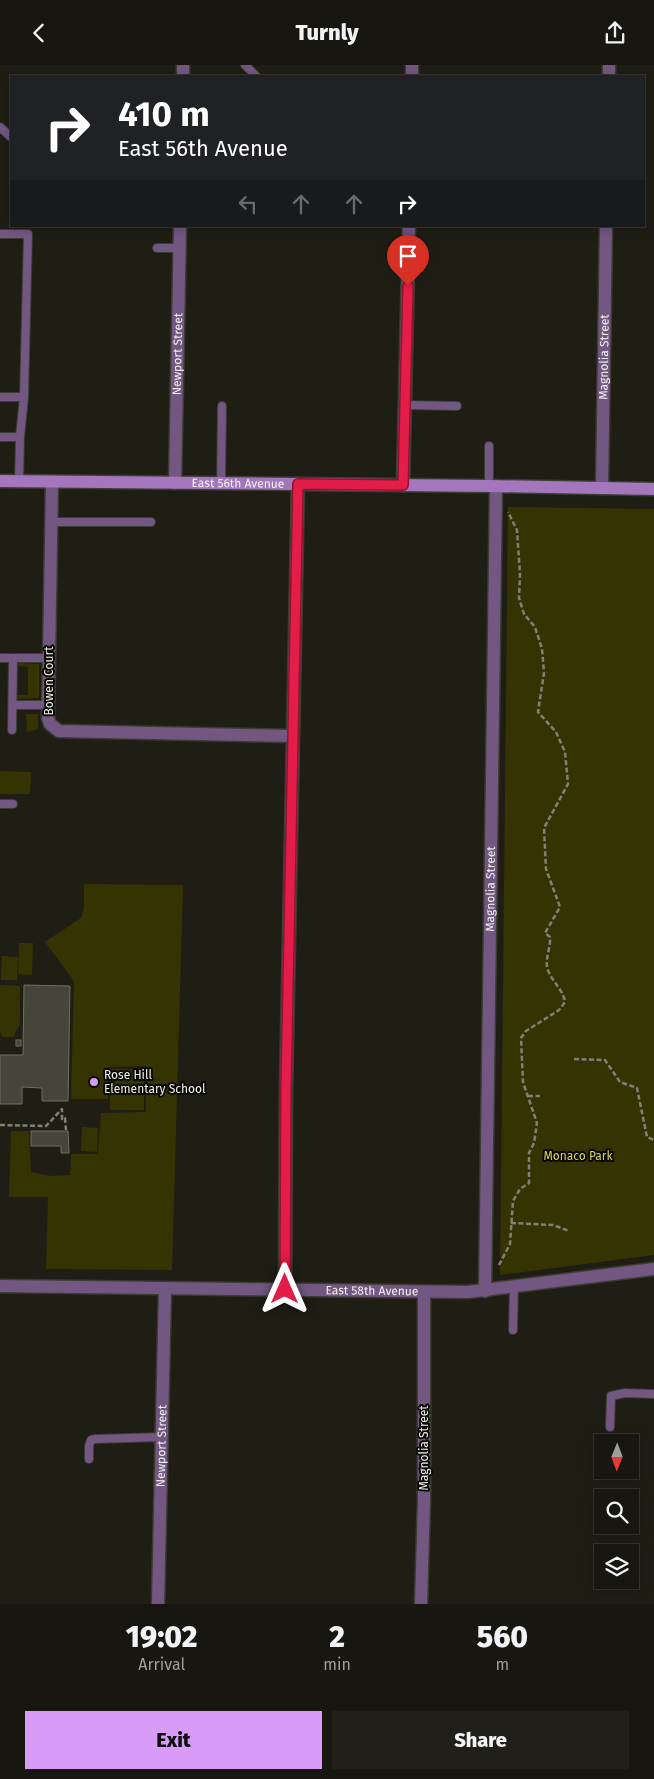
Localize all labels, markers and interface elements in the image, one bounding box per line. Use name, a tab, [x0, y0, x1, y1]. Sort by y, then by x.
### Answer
icon: back	[25, 19, 53, 47]
text: Turnly	[295, 19, 359, 46]
icon: share	[601, 19, 629, 47]
text: 410 m	[118, 93, 210, 135]
icon: right	[35, 95, 100, 160]
text: East 56th Avenue	[118, 135, 288, 162]
icon: left	[234, 190, 262, 218]
icon: ahead	[287, 190, 315, 218]
icon: ahead	[340, 190, 368, 218]
icon: right	[393, 190, 421, 218]
pin	[387, 235, 429, 286]
icon: arrive	[394, 242, 422, 270]
street label: Newport Street	[170, 312, 185, 395]
street label: Magnolia Street	[596, 314, 612, 400]
street label: East 56th Avenue	[192, 476, 284, 491]
street label: Bowen Court	[42, 646, 56, 716]
street label: Magnolia Street	[483, 846, 498, 932]
place label: Rose Hill Elementary School	[104, 1068, 206, 1096]
marker: Rose Hill Elementary School	[88, 1076, 100, 1088]
park label: Monaco Park	[543, 1149, 613, 1163]
position arrow	[258, 1262, 310, 1314]
street label: East 58th Avenue	[325, 1283, 419, 1298]
street label: Newport Street	[154, 1404, 169, 1487]
street label: Magnolia Street	[417, 1405, 431, 1491]
north arrow	[594, 1434, 639, 1479]
map controls	[594, 1434, 639, 1589]
button: search	[594, 1489, 639, 1534]
button: layers	[594, 1544, 639, 1589]
text: 19:02	[126, 1619, 198, 1655]
text: 2	[329, 1619, 345, 1655]
text: 560	[477, 1619, 528, 1655]
text: Arrival	[138, 1655, 185, 1674]
text: min	[323, 1655, 351, 1674]
text: m	[496, 1655, 509, 1674]
button: Exit	[25, 1711, 322, 1769]
button: Share	[332, 1711, 629, 1769]

